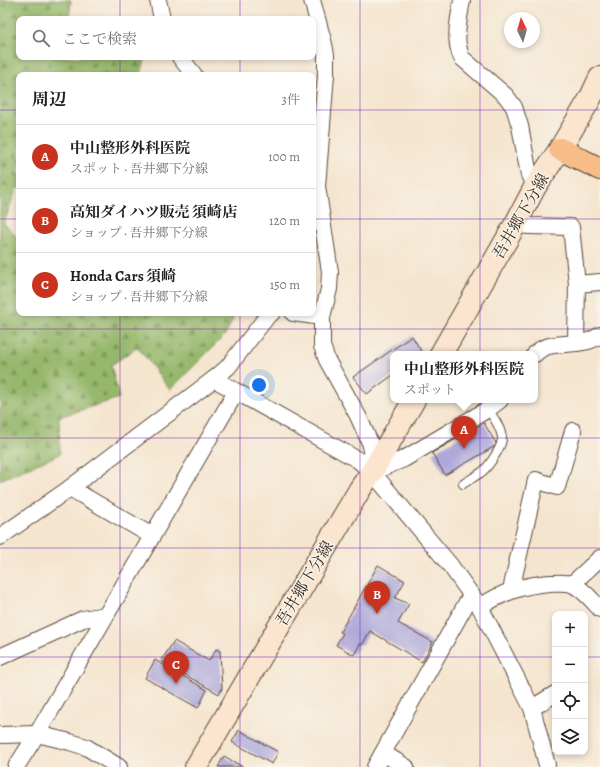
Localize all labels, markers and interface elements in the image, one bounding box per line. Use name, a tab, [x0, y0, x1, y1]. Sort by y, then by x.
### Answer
north arrow	[504, 12, 540, 48]
search box	[16, 16, 316, 60]
icon: search	[30, 27, 52, 49]
text: ここで検索	[62, 29, 137, 49]
text: 周辺	[32, 88, 66, 111]
text: 3件	[282, 91, 300, 108]
text: 中山整形外科医院	[70, 138, 190, 158]
text: A	[41, 148, 49, 165]
text: 100 m	[268, 148, 300, 165]
text: スポット · 吾井郷下分線	[70, 160, 208, 177]
street label: 吾井郷下分線	[487, 169, 554, 264]
text: 高知ダイハツ販売 須崎店	[70, 202, 237, 222]
text: B	[41, 212, 49, 229]
text: 120 m	[269, 212, 300, 229]
text: ショップ · 吾井郷下分線	[70, 224, 207, 241]
text: Honda Cars 須崎	[70, 266, 176, 286]
text: C	[41, 276, 49, 293]
text: 150 m	[270, 276, 300, 293]
text: ショップ · 吾井郷下分線	[70, 288, 207, 305]
popup	[390, 351, 538, 403]
text: 中山整形外科医院	[404, 359, 524, 379]
your location	[249, 375, 269, 395]
text: スポット	[404, 381, 456, 398]
pin: A	[451, 416, 477, 449]
street label: 吾井郷下分線	[271, 537, 339, 630]
pin: B	[364, 581, 390, 614]
map controls	[552, 611, 588, 755]
button: +	[552, 611, 588, 647]
button: −	[552, 647, 588, 683]
pin: C	[163, 651, 189, 684]
button: locate	[552, 683, 588, 719]
button: layers	[552, 719, 588, 755]

